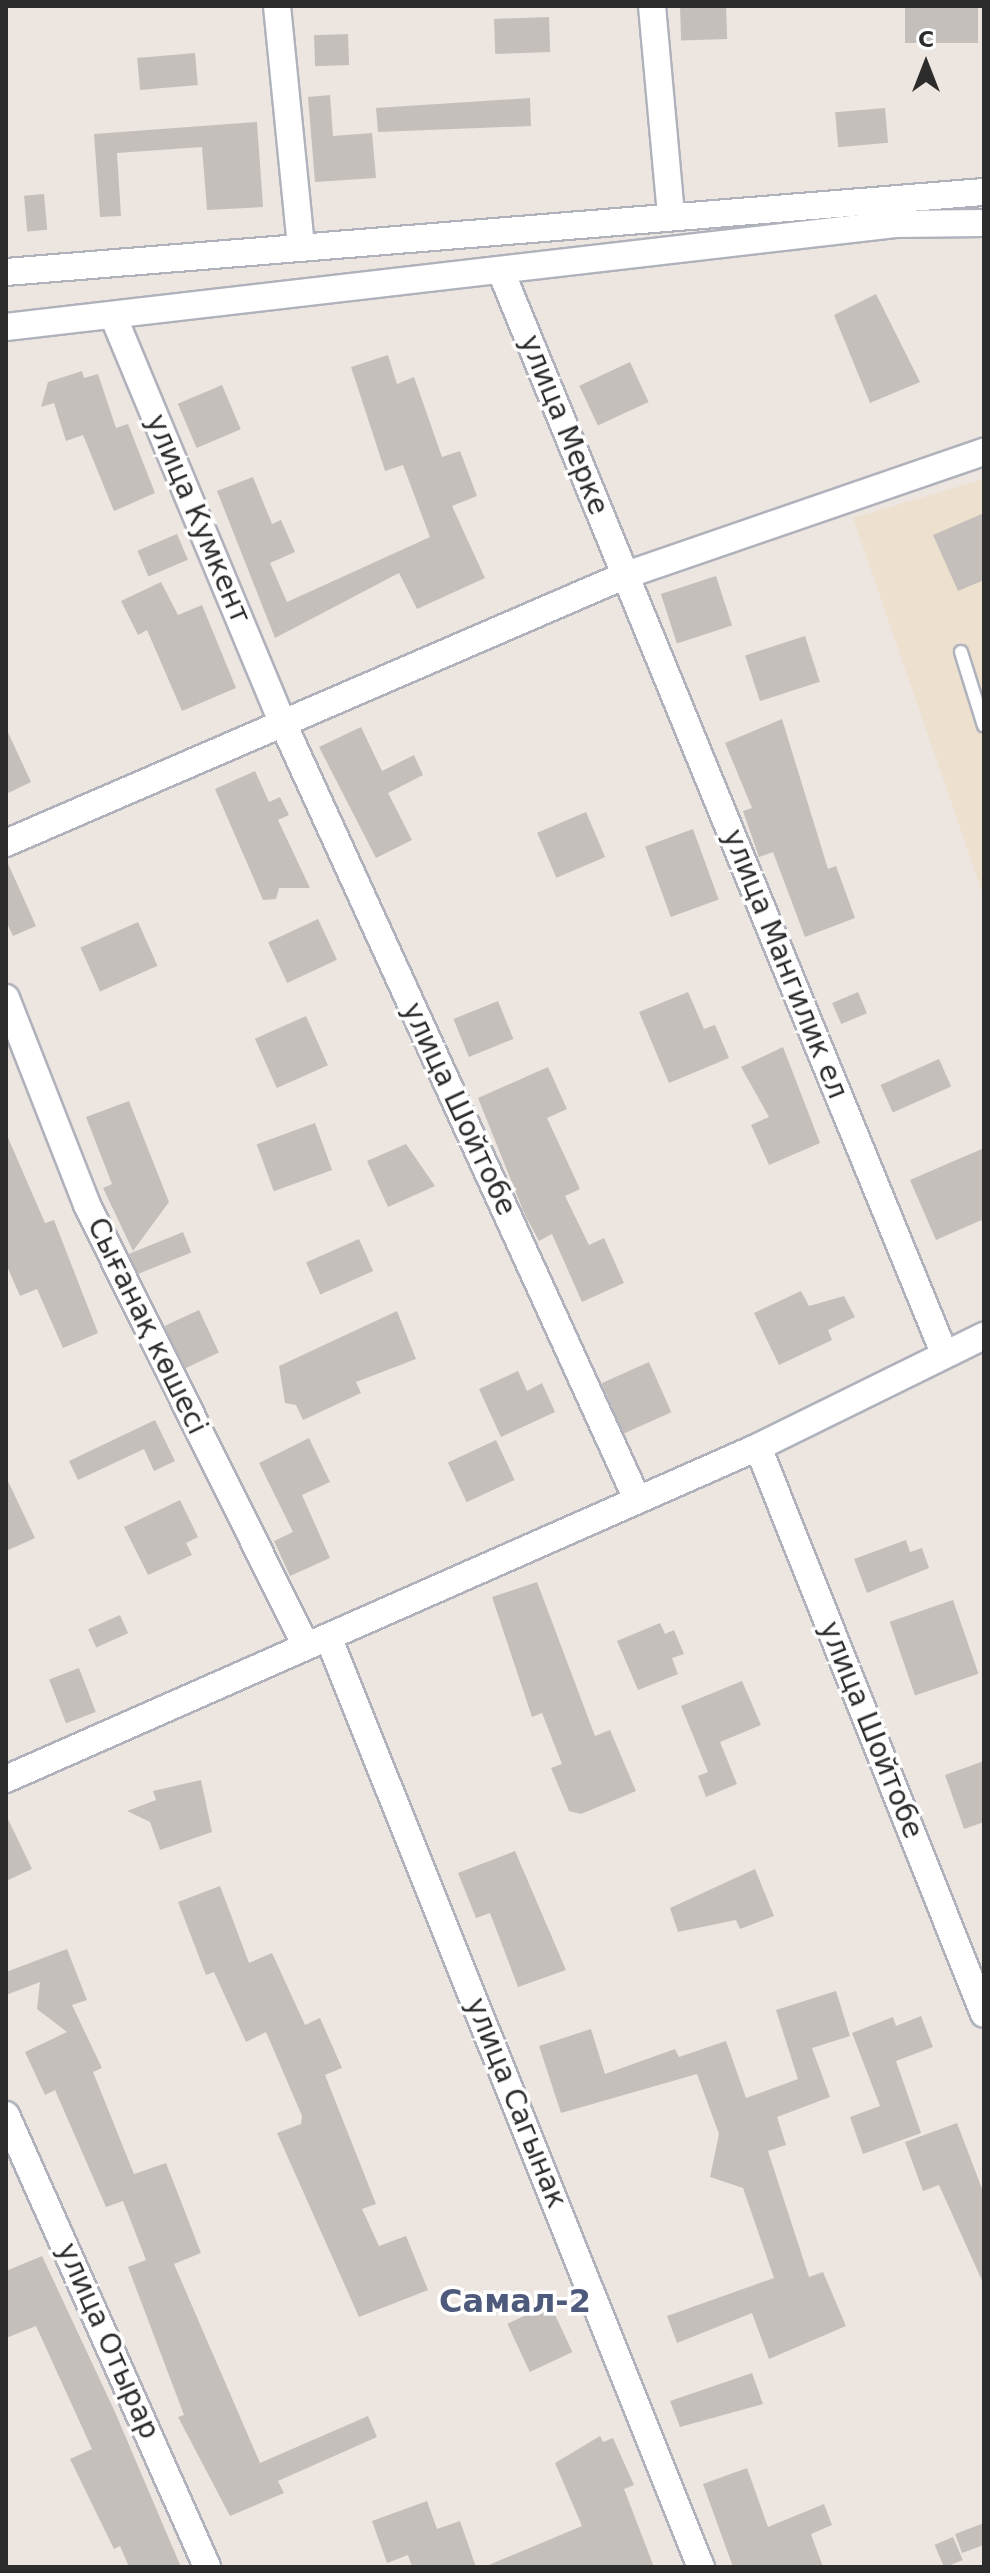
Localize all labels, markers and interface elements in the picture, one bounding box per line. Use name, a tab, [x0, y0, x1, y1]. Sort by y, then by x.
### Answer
north arrow	[886, 24, 966, 104]
text: С	[918, 27, 934, 52]
street label: улица Мерке	[513, 330, 615, 520]
street label: улица Кумкент	[139, 409, 257, 629]
street label: улица Мангилик ел	[716, 824, 854, 1104]
street label: улица Шойтобе	[395, 997, 523, 1221]
street label: Сығанақ көшесі	[80, 1212, 214, 1440]
street label: улица Шойтобе	[812, 1617, 930, 1843]
street label: улица Сагынак	[459, 1993, 573, 2213]
street label: улица Отырар	[50, 2238, 166, 2444]
district label: Самал-2	[439, 2282, 591, 2320]

